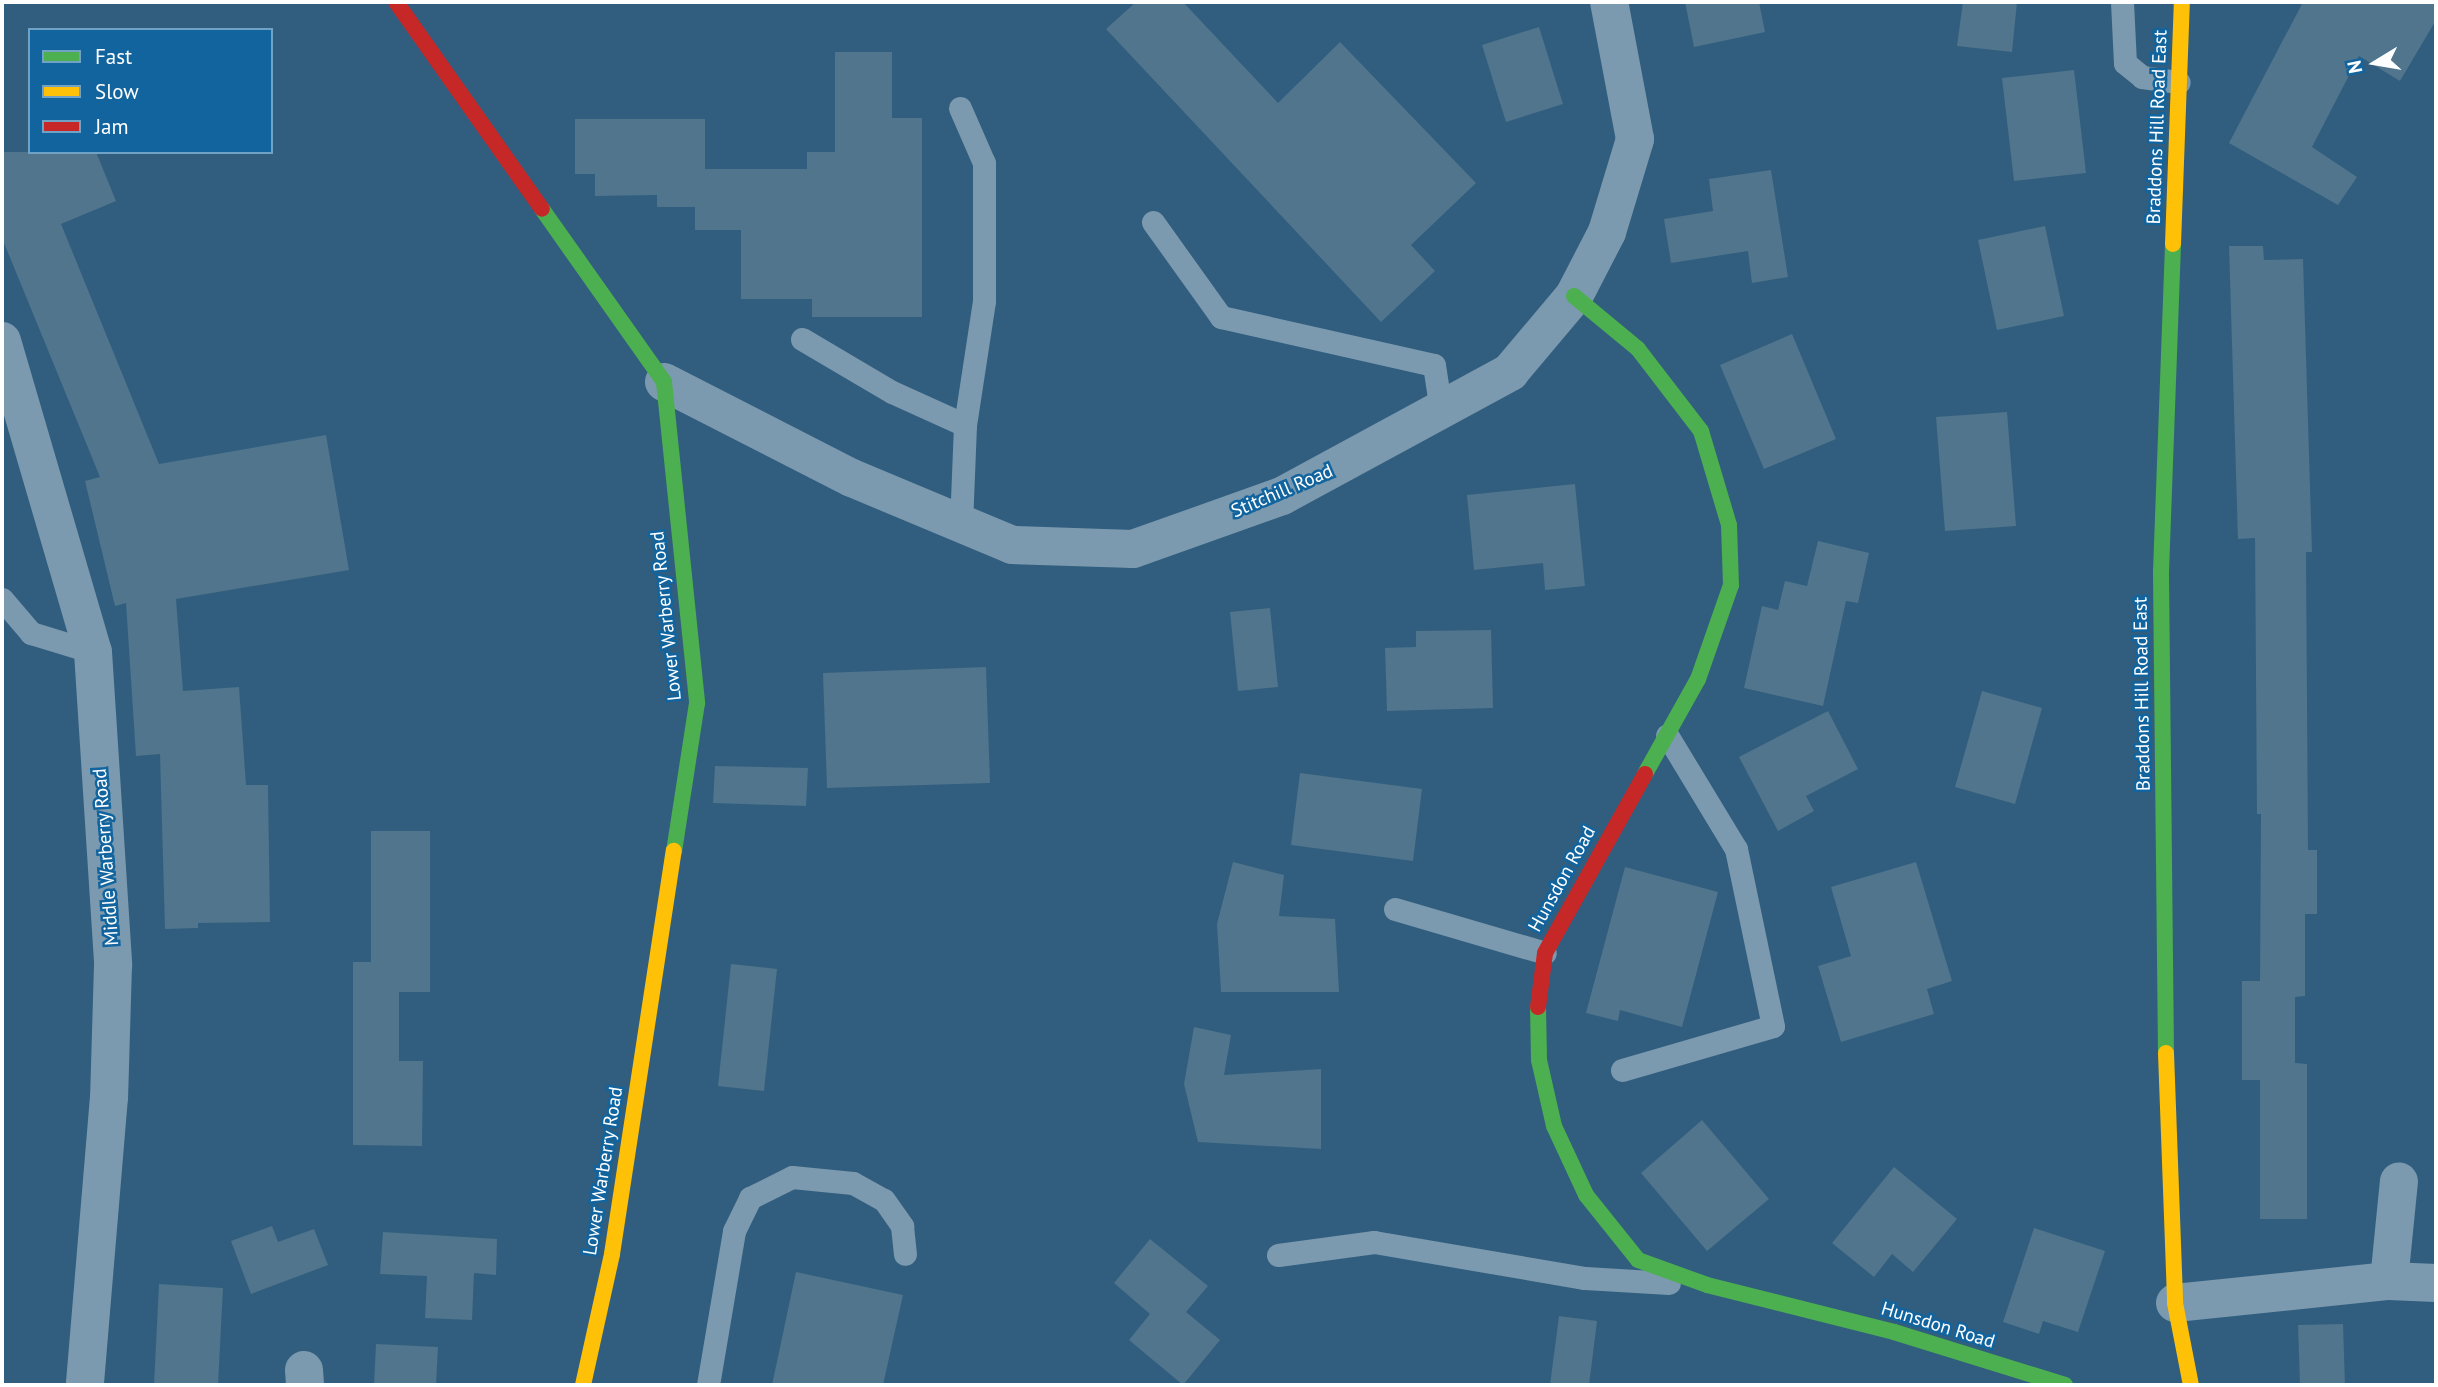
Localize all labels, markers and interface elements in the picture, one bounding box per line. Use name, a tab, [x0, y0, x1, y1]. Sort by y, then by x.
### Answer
legend	[28, 28, 273, 154]
north arrow	[2340, 28, 2410, 98]
street label: Braddons Hill Road East	[2142, 29, 2172, 225]
text: Fast	[95, 43, 132, 70]
text: N	[2341, 59, 2367, 75]
text: Slow	[95, 78, 139, 105]
text: Jam	[95, 113, 129, 140]
street label: Stitchill Road	[1228, 459, 1336, 523]
street label: Lower Warberry Road	[646, 530, 686, 702]
street label: Braddons Hill Road East	[2129, 597, 2155, 791]
street label: Middle Warberry Road	[88, 767, 124, 947]
street label: Hunsdon Road	[1524, 822, 1600, 936]
street label: Lower Warberry Road	[578, 1085, 628, 1257]
street label: Hunsdon Road	[1878, 1297, 1998, 1353]

